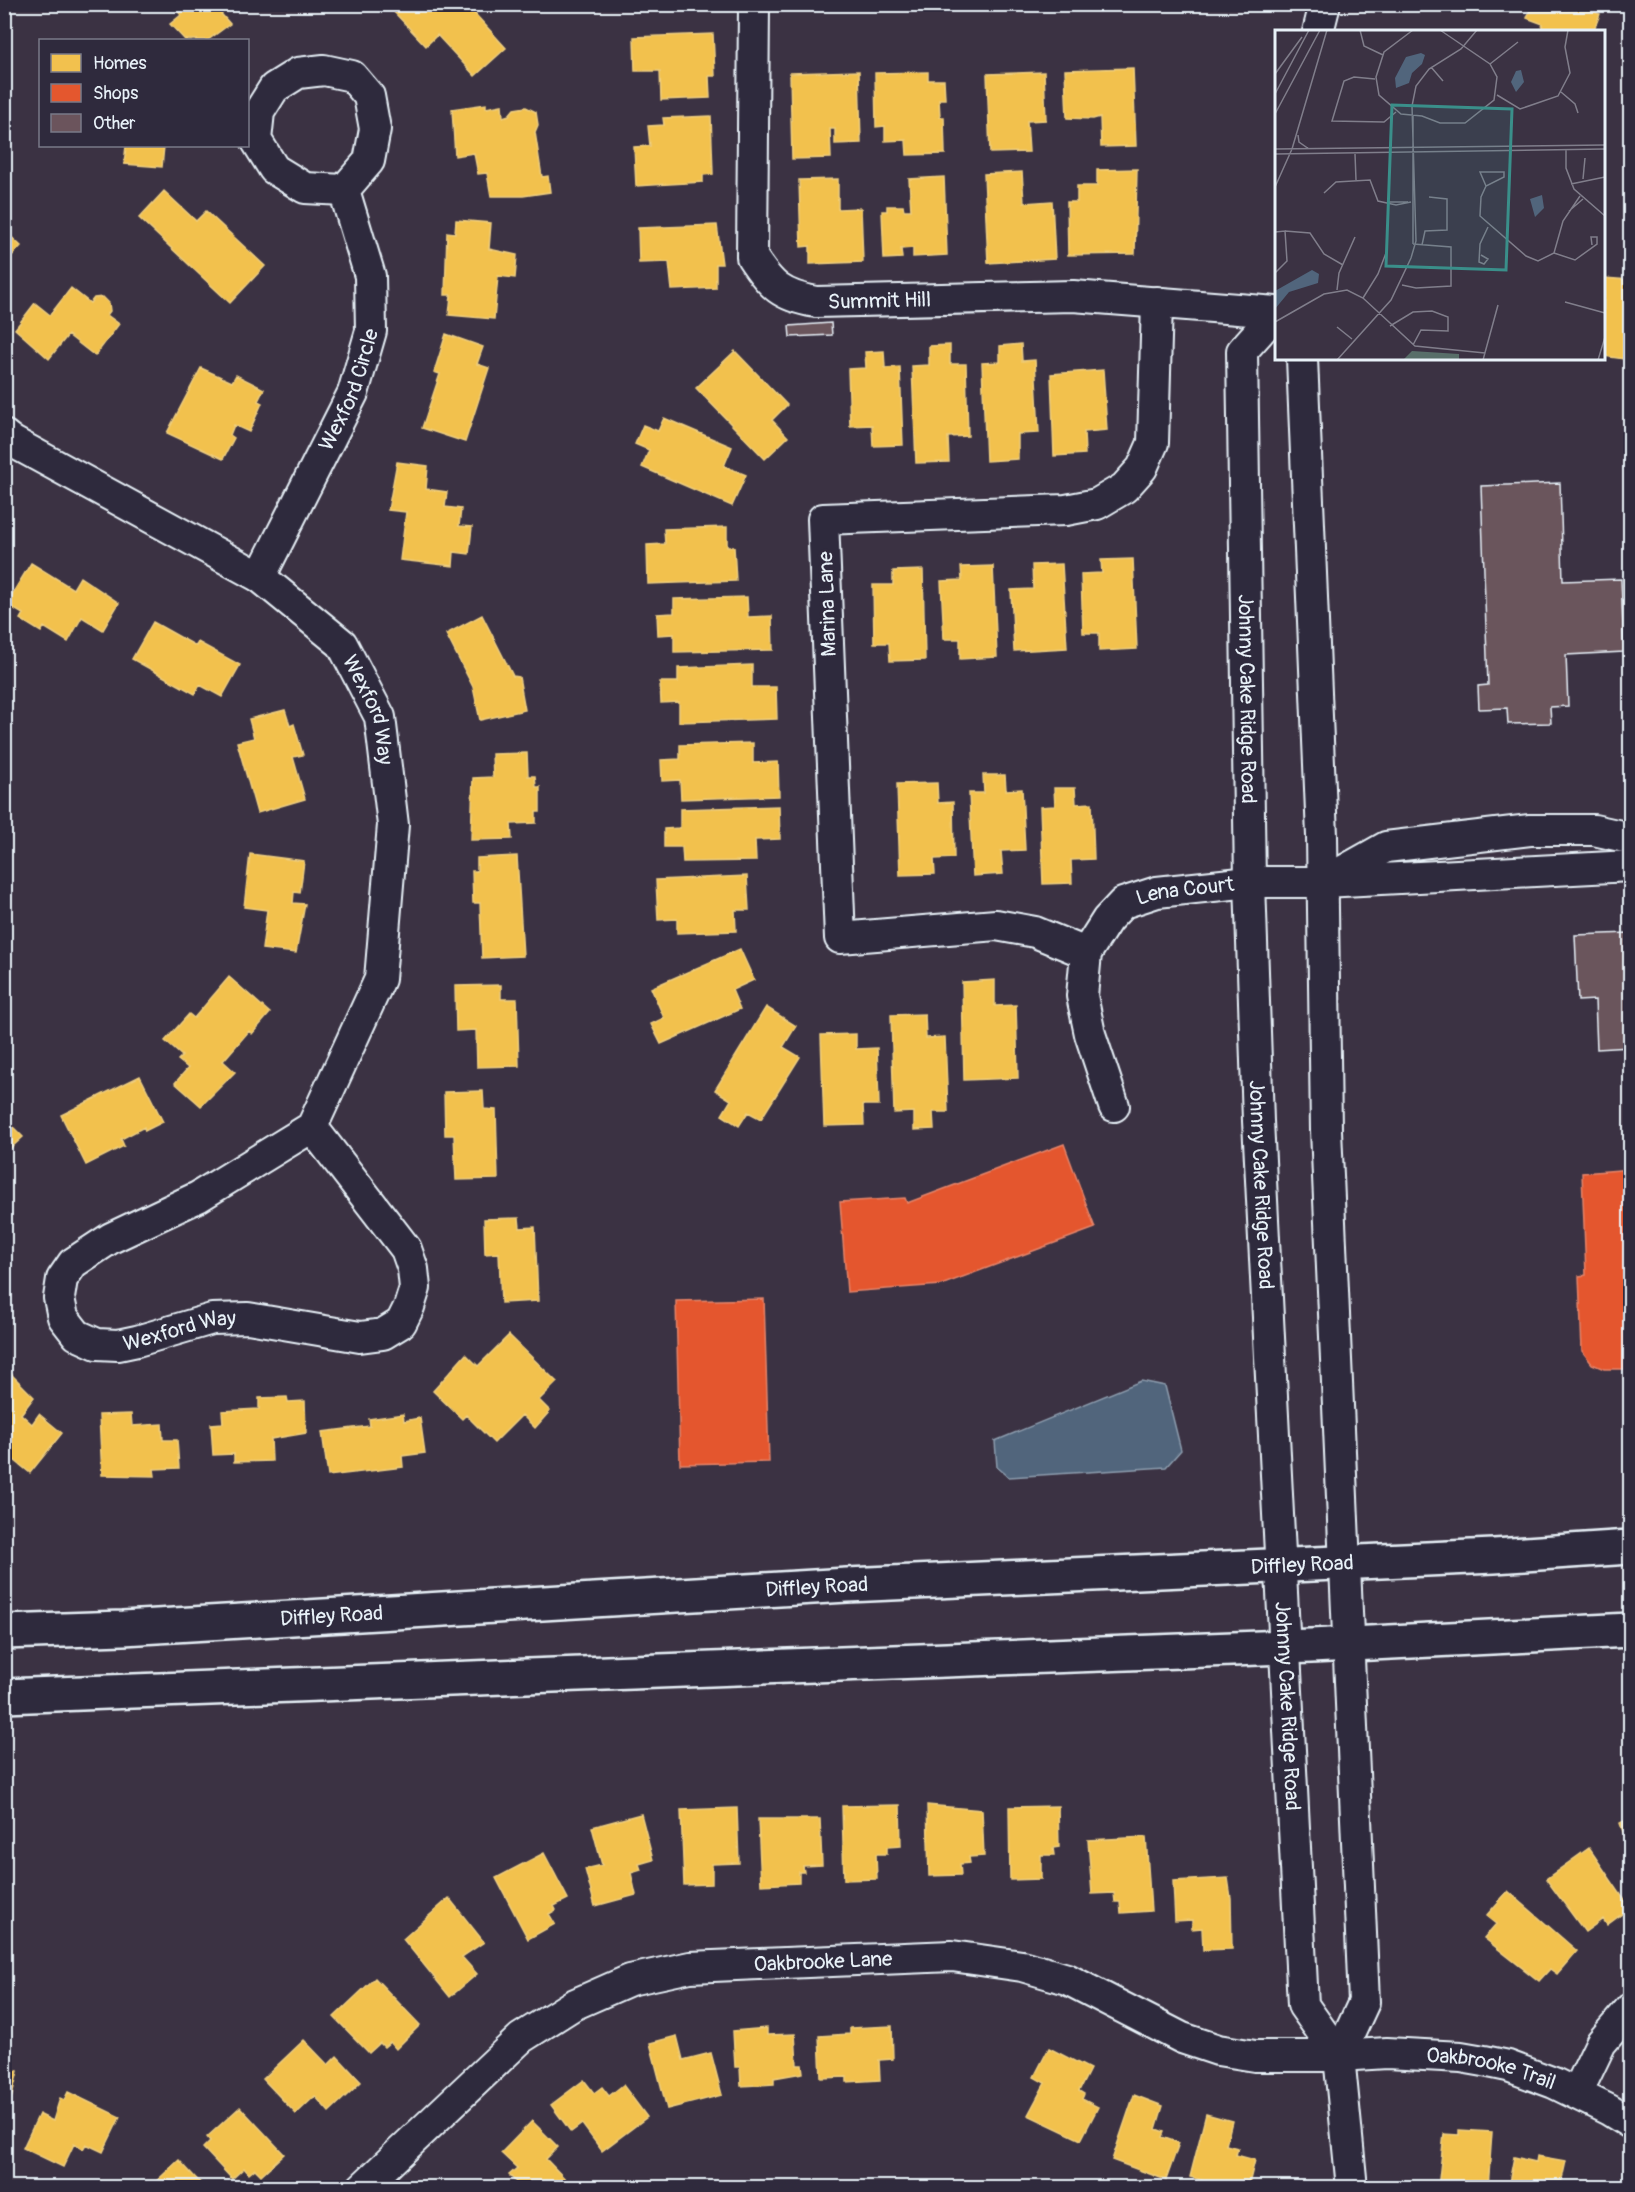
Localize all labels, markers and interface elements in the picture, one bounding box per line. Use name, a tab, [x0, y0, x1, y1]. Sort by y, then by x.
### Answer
inset map	[1275, 30, 1605, 360]
legend	[39, 39, 249, 147]
text: Homes	[93, 52, 146, 75]
text: Shops	[93, 82, 138, 105]
text: Other	[93, 112, 136, 135]
street label: Summit Hill	[827, 286, 931, 316]
street label: Wexford Circle	[313, 325, 385, 455]
street label: Marina Lane	[812, 550, 843, 657]
street label: Johnny Cake Ridge Road	[1232, 594, 1262, 804]
street label: Wexford Way	[336, 651, 399, 766]
street label: Lena Court	[1133, 871, 1236, 912]
street label: Johnny Cake Ridge Road	[1243, 1080, 1280, 1290]
street label: Wexford Way	[121, 1305, 236, 1358]
street label: Diffley Road	[1250, 1549, 1354, 1581]
street label: Diffley Road	[764, 1571, 869, 1604]
street label: Diffley Road	[279, 1600, 384, 1633]
street label: Johnny Cake Ridge Road	[1268, 1601, 1306, 1811]
street label: Oakbrooke Lane	[753, 1945, 894, 1978]
street label: Oakbrooke Trail	[1426, 2042, 1559, 2096]

